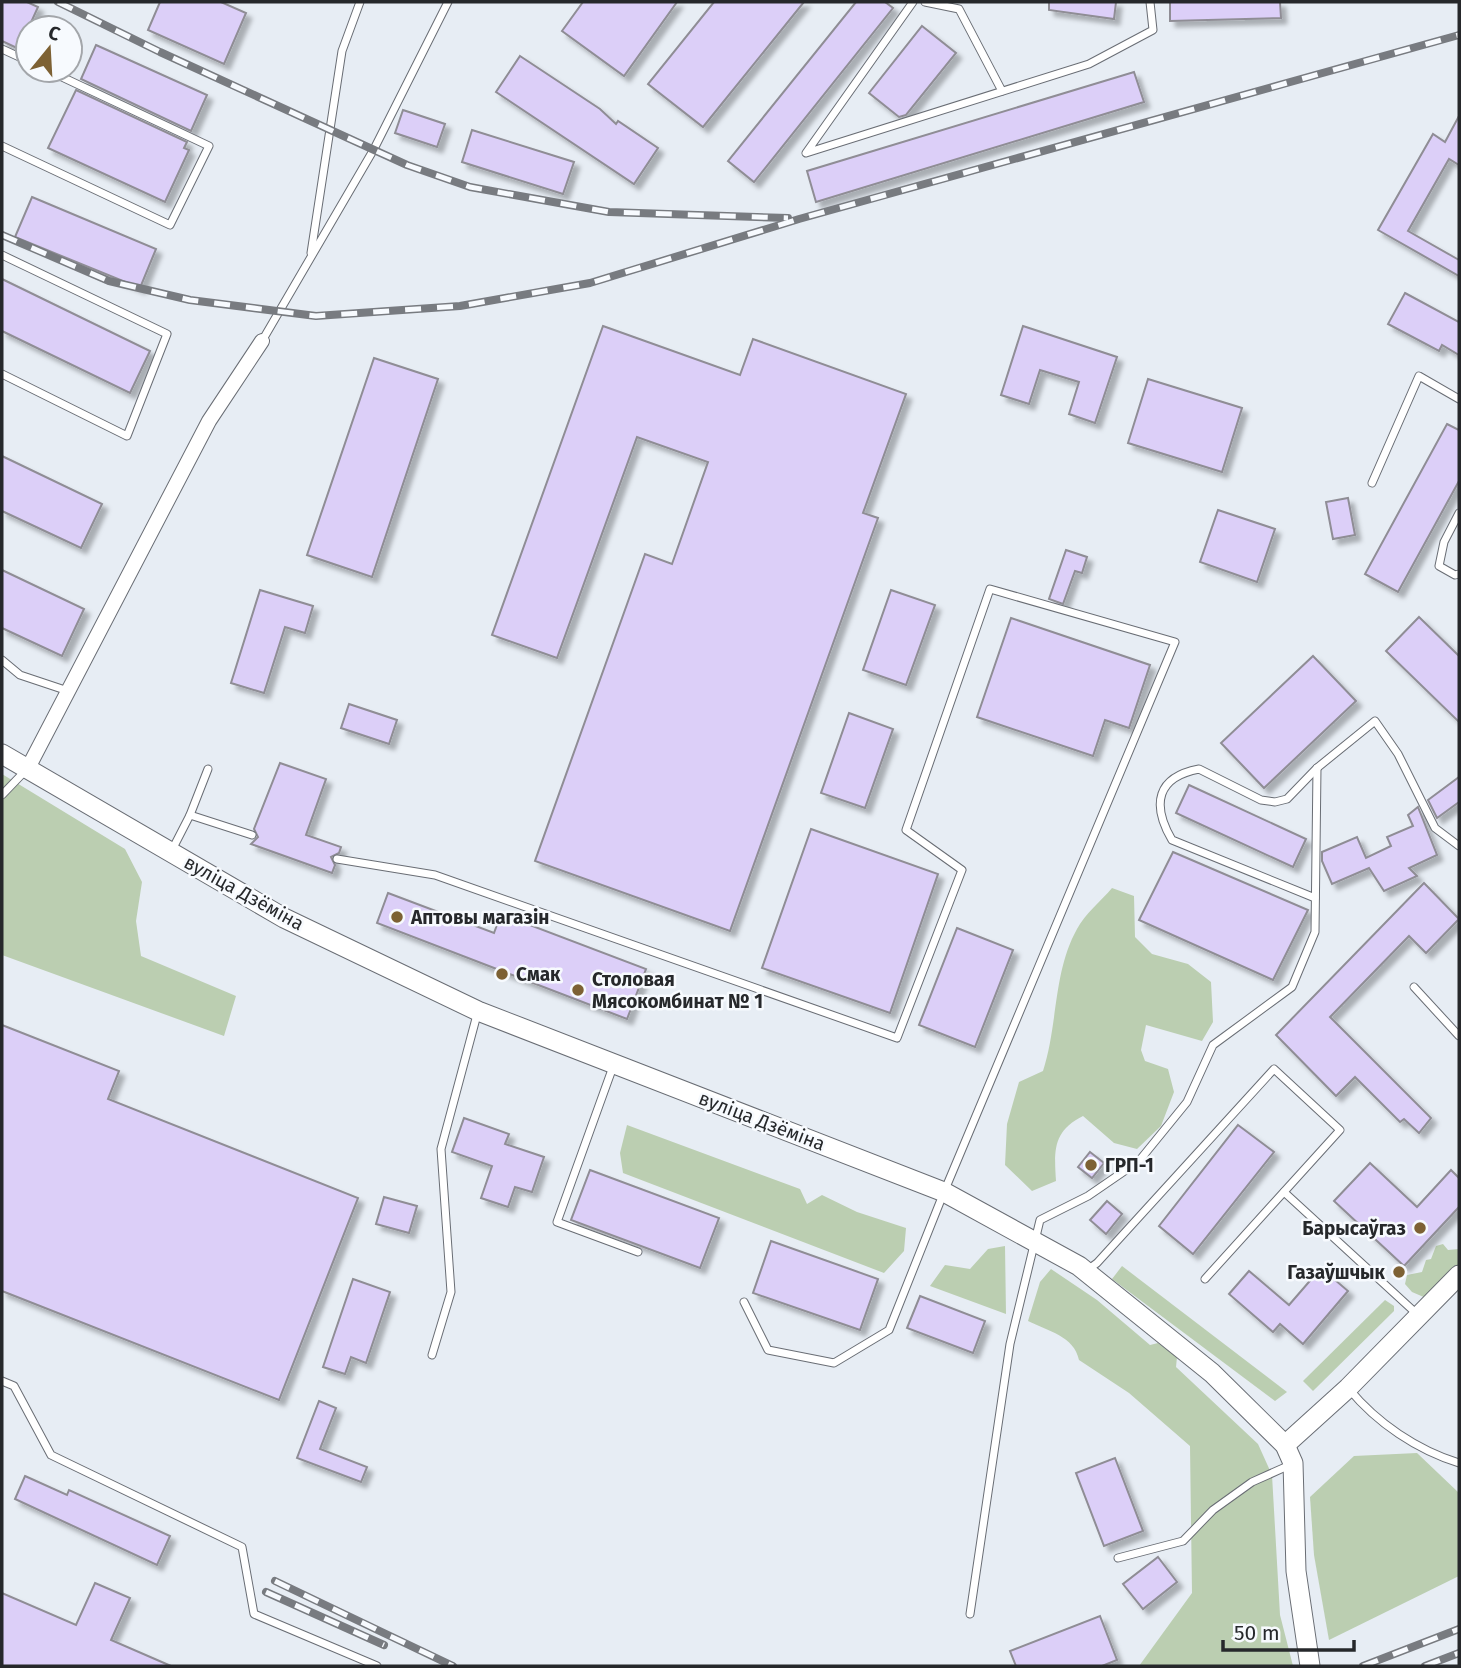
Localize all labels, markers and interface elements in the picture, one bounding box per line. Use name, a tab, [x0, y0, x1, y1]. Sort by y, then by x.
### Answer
north arrow	[14, 14, 84, 84]
text: С	[45, 21, 63, 46]
street label: вуліца Дзёміна	[180, 851, 308, 935]
place label: Аптовы магазін	[410, 906, 549, 929]
marker: Аптовы магазін	[389, 909, 405, 925]
place label: Смак	[516, 963, 561, 986]
marker: Смак	[494, 966, 510, 982]
place label: Столовая Мясокомбинат № 1	[592, 968, 763, 1013]
marker: Столовая Мясокомбинат № 1	[570, 982, 586, 998]
street label: вуліца Дзёміна	[696, 1086, 828, 1156]
place label: ГРП-1	[1105, 1154, 1154, 1177]
marker: ГРП-1	[1083, 1157, 1099, 1173]
place label: Барысаўгаз	[1302, 1217, 1406, 1240]
marker: Барысаўгаз	[1412, 1220, 1428, 1236]
place label: Газаўшчык	[1287, 1261, 1386, 1284]
marker: Газаўшчык	[1391, 1264, 1407, 1280]
scale bar	[1223, 1608, 1354, 1652]
text: 50 m	[1234, 1620, 1280, 1646]

